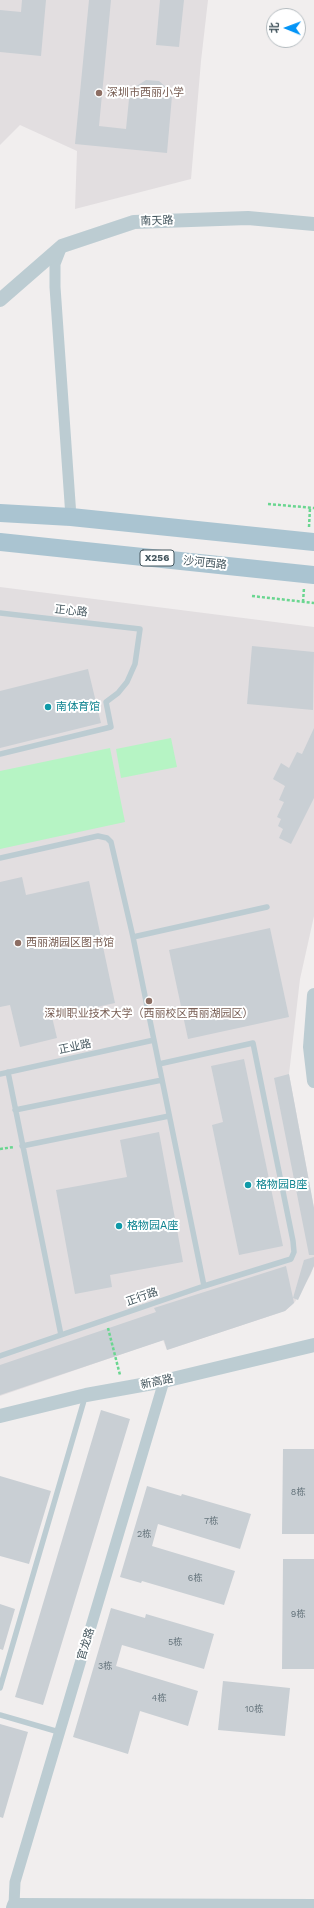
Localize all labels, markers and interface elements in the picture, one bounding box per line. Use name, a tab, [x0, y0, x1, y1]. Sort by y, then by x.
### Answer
north arrow	[266, 8, 306, 48]
text: 北	[268, 22, 281, 33]
place label: 深圳市西丽小学	[107, 86, 184, 100]
marker: 深圳市西丽小学	[94, 88, 104, 98]
street label: 南天路	[140, 214, 174, 228]
road number: X256	[140, 550, 174, 566]
street label: 沙河西路	[182, 554, 228, 572]
street label: 正心路	[54, 603, 88, 619]
place label: 南体育馆	[56, 700, 100, 714]
marker: 南体育馆	[43, 702, 53, 712]
place label: 西丽湖园区图书馆	[26, 936, 114, 950]
marker: 西丽湖园区图书馆	[13, 938, 23, 948]
marker: 深圳职业技术大学（西丽校区西丽湖园区）	[144, 996, 154, 1006]
place label: 深圳职业技术大学（西丽校区西丽湖园区）	[45, 1007, 253, 1021]
street label: 正业路	[57, 1037, 93, 1057]
place label: 格物园B座	[256, 1178, 307, 1192]
marker: 格物园B座	[243, 1180, 253, 1190]
place label: 格物园A座	[127, 1219, 178, 1233]
marker: 格物园A座	[114, 1221, 124, 1231]
street label: 正行路	[124, 1285, 160, 1309]
street label: 新高路	[139, 1372, 175, 1392]
house number: 8栋	[291, 1487, 305, 1497]
house number: 7栋	[204, 1516, 218, 1526]
house number: 2栋	[137, 1529, 151, 1539]
house number: 6栋	[188, 1573, 202, 1583]
house number: 9栋	[291, 1609, 305, 1619]
street label: 官龙路	[75, 1626, 97, 1662]
house number: 5栋	[168, 1637, 182, 1647]
house number: 3栋	[98, 1661, 112, 1671]
house number: 4栋	[152, 1693, 166, 1703]
house number: 10栋	[245, 1704, 263, 1714]

